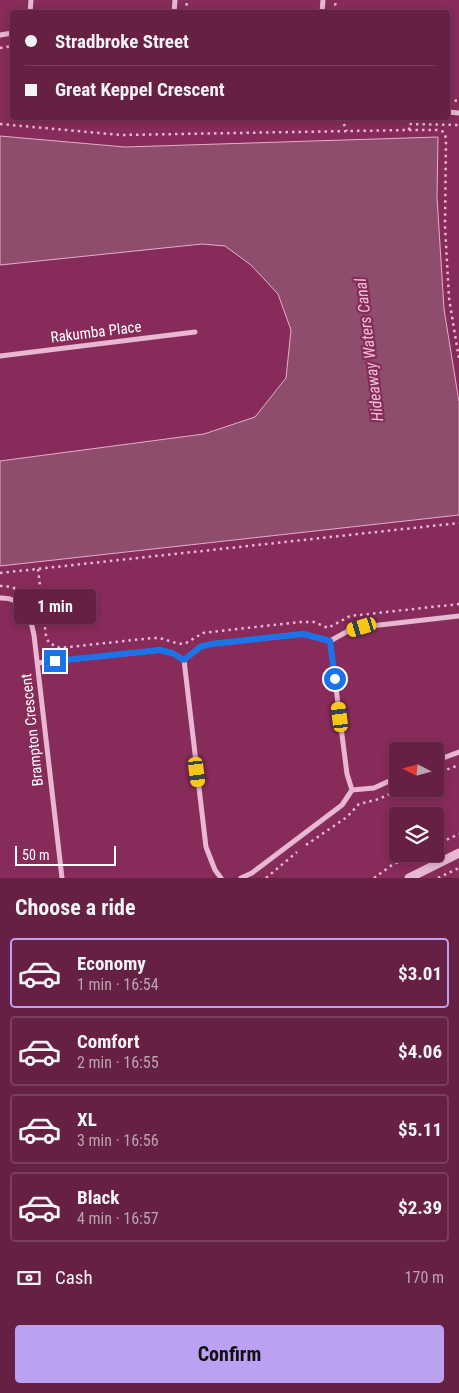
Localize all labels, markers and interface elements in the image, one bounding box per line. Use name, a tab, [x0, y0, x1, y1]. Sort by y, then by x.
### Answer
text: Stradbroke Street	[55, 30, 189, 53]
text: Great Keppel Crescent	[55, 78, 225, 101]
water label: Hideaway Waters Canal	[351, 277, 387, 423]
street label: Rakumba Place	[50, 317, 142, 347]
callout: 1 min	[14, 588, 96, 624]
text: 1 min	[37, 597, 73, 616]
car	[345, 615, 378, 639]
route end	[44, 650, 66, 672]
route start	[324, 668, 346, 690]
street label: Brampton Crescent	[17, 673, 47, 787]
car	[330, 701, 349, 733]
north arrow	[389, 742, 444, 798]
map controls	[389, 742, 444, 862]
car	[187, 756, 206, 788]
button: layers	[389, 807, 444, 862]
scale bar	[15, 843, 116, 866]
text: 50 m	[22, 847, 50, 863]
text: Choose a ride	[15, 895, 136, 920]
icon: car	[17, 951, 62, 996]
text: Economy	[77, 952, 146, 975]
text: $3.01	[398, 962, 442, 985]
text: 1 min · 16:54	[77, 975, 159, 994]
icon: car	[17, 1029, 62, 1074]
text: Comfort	[77, 1030, 140, 1053]
text: $4.06	[398, 1040, 442, 1063]
text: 2 min · 16:55	[77, 1053, 159, 1072]
icon: car	[17, 1107, 62, 1152]
text: XL	[77, 1108, 97, 1131]
text: $5.11	[398, 1118, 442, 1141]
text: 3 min · 16:56	[77, 1131, 159, 1150]
icon: car	[17, 1185, 62, 1230]
text: Black	[77, 1186, 119, 1209]
text: $2.39	[398, 1196, 442, 1219]
text: 4 min · 16:57	[77, 1209, 159, 1228]
icon: cash	[15, 1264, 43, 1292]
text: Cash	[55, 1266, 93, 1289]
text: 170 m	[405, 1268, 444, 1287]
button: Confirm	[15, 1325, 444, 1383]

